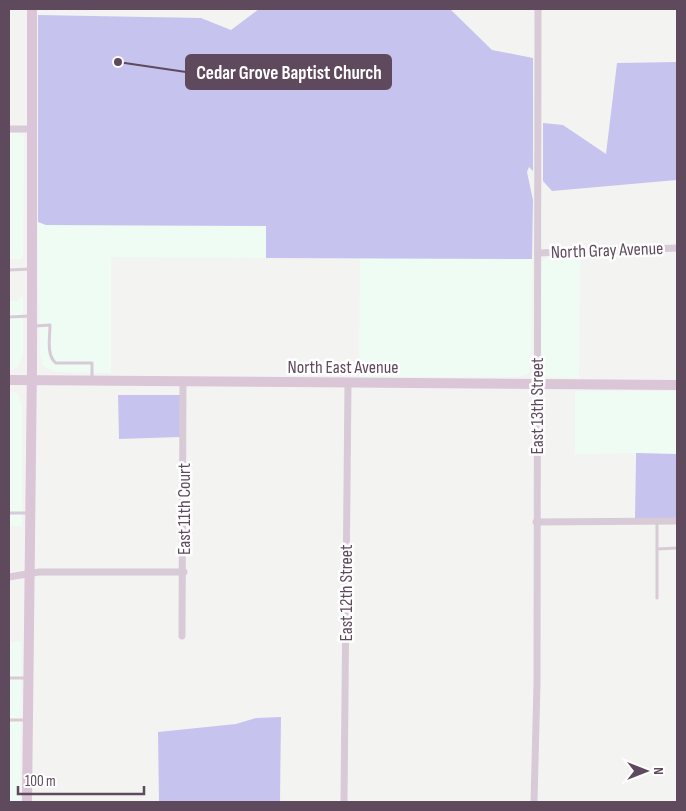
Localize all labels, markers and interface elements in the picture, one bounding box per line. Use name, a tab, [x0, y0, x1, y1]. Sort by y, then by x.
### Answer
callout: Cedar Grove Baptist Church	[186, 55, 391, 89]
text: Cedar Grove Baptist Church	[196, 62, 382, 85]
street label: North Gray Avenue	[550, 238, 664, 263]
street label: North East Avenue	[288, 357, 399, 378]
street label: East 13th Street	[527, 357, 548, 454]
street label: East 11th Court	[174, 463, 195, 555]
street label: East 12th Street	[336, 544, 357, 641]
north arrow	[621, 746, 671, 796]
scale bar	[18, 764, 144, 796]
text: N	[650, 767, 667, 775]
text: 100 m	[25, 772, 56, 791]

